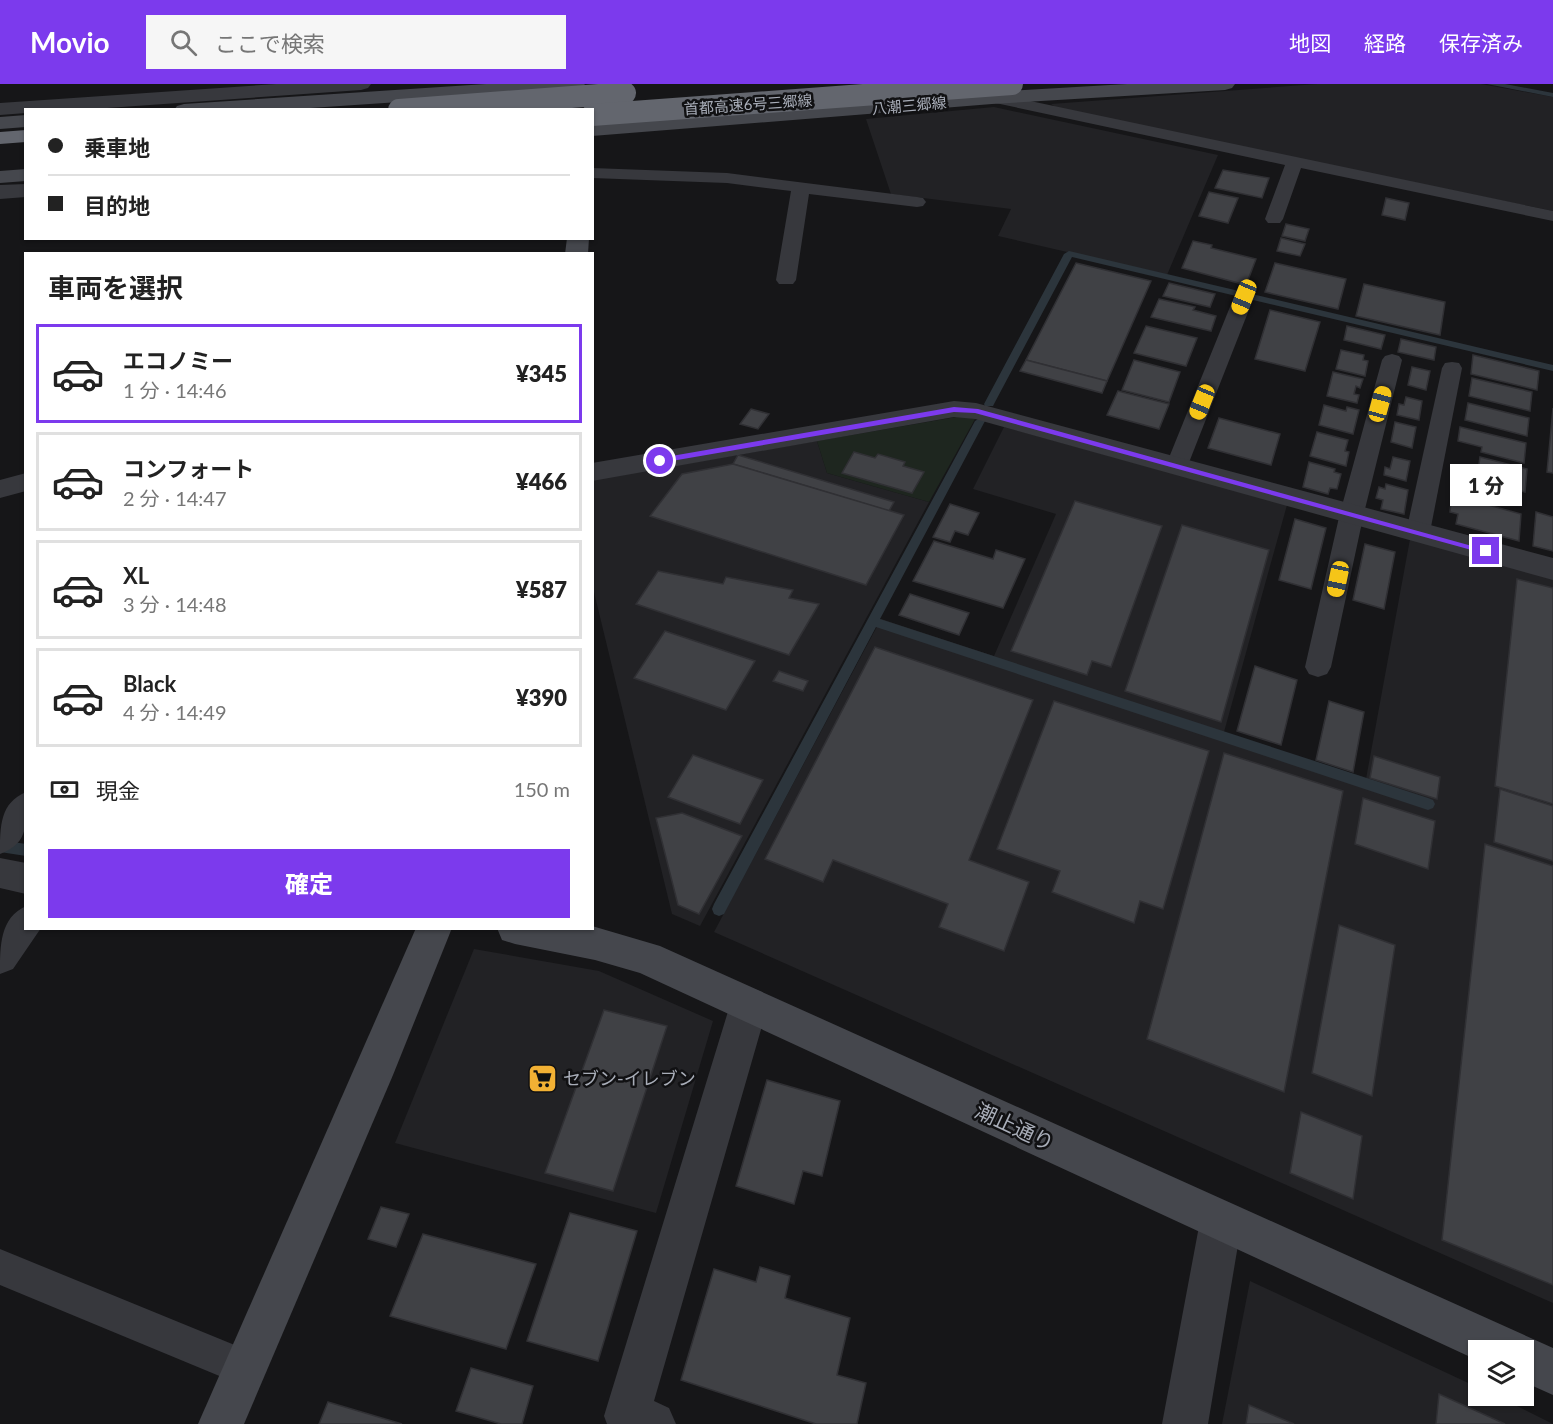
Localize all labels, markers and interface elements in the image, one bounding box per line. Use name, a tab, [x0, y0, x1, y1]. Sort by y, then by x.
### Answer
search box	[146, 15, 566, 69]
text: Movio	[30, 25, 110, 59]
icon: search	[167, 26, 200, 59]
text: ここで検索	[215, 30, 325, 57]
text: 地図	[1289, 30, 1331, 55]
text: 経路	[1364, 30, 1406, 55]
text: 保存済み	[1439, 30, 1523, 55]
street label: 首都高速6号三郷線	[683, 91, 813, 117]
street label: 八潮三郷線	[871, 93, 947, 117]
text: 乗車地	[84, 134, 150, 161]
text: 目的地	[84, 192, 150, 219]
text: 車両を選択	[48, 271, 183, 304]
car	[1229, 277, 1259, 317]
icon: car	[51, 347, 105, 401]
text: エコノミー	[123, 347, 233, 374]
text: ¥345	[516, 360, 567, 387]
text: 1 分 · 14:46	[123, 378, 227, 402]
car	[1187, 382, 1217, 422]
car	[1367, 384, 1393, 424]
route start	[646, 447, 673, 474]
icon: car	[51, 455, 105, 509]
text: コンフォート	[123, 455, 254, 482]
callout: 1 分	[1450, 464, 1522, 506]
text: ¥466	[516, 468, 567, 495]
text: 1 分	[1468, 473, 1504, 497]
text: 2 分 · 14:47	[123, 486, 227, 510]
route end	[1472, 537, 1499, 564]
car	[1325, 560, 1351, 598]
text: XL	[123, 562, 149, 589]
icon: car	[51, 563, 105, 617]
text: ¥587	[516, 576, 567, 603]
text: 3 分 · 14:48	[123, 592, 227, 616]
text: Black	[123, 670, 176, 697]
icon: car	[51, 671, 105, 725]
text: ¥390	[516, 684, 567, 711]
text: 4 分 · 14:49	[123, 700, 227, 724]
icon: cash	[48, 773, 81, 806]
text: 現金	[96, 777, 140, 804]
text: 150 m	[514, 777, 570, 801]
button: 確定	[48, 849, 570, 918]
supermarket icon: セブン-イレブン	[526, 1062, 558, 1094]
place label: セブン-イレブン	[563, 1067, 696, 1089]
street label: 潮止通り	[972, 1097, 1058, 1155]
map controls	[1468, 1340, 1534, 1406]
button: layers	[1468, 1340, 1534, 1406]

